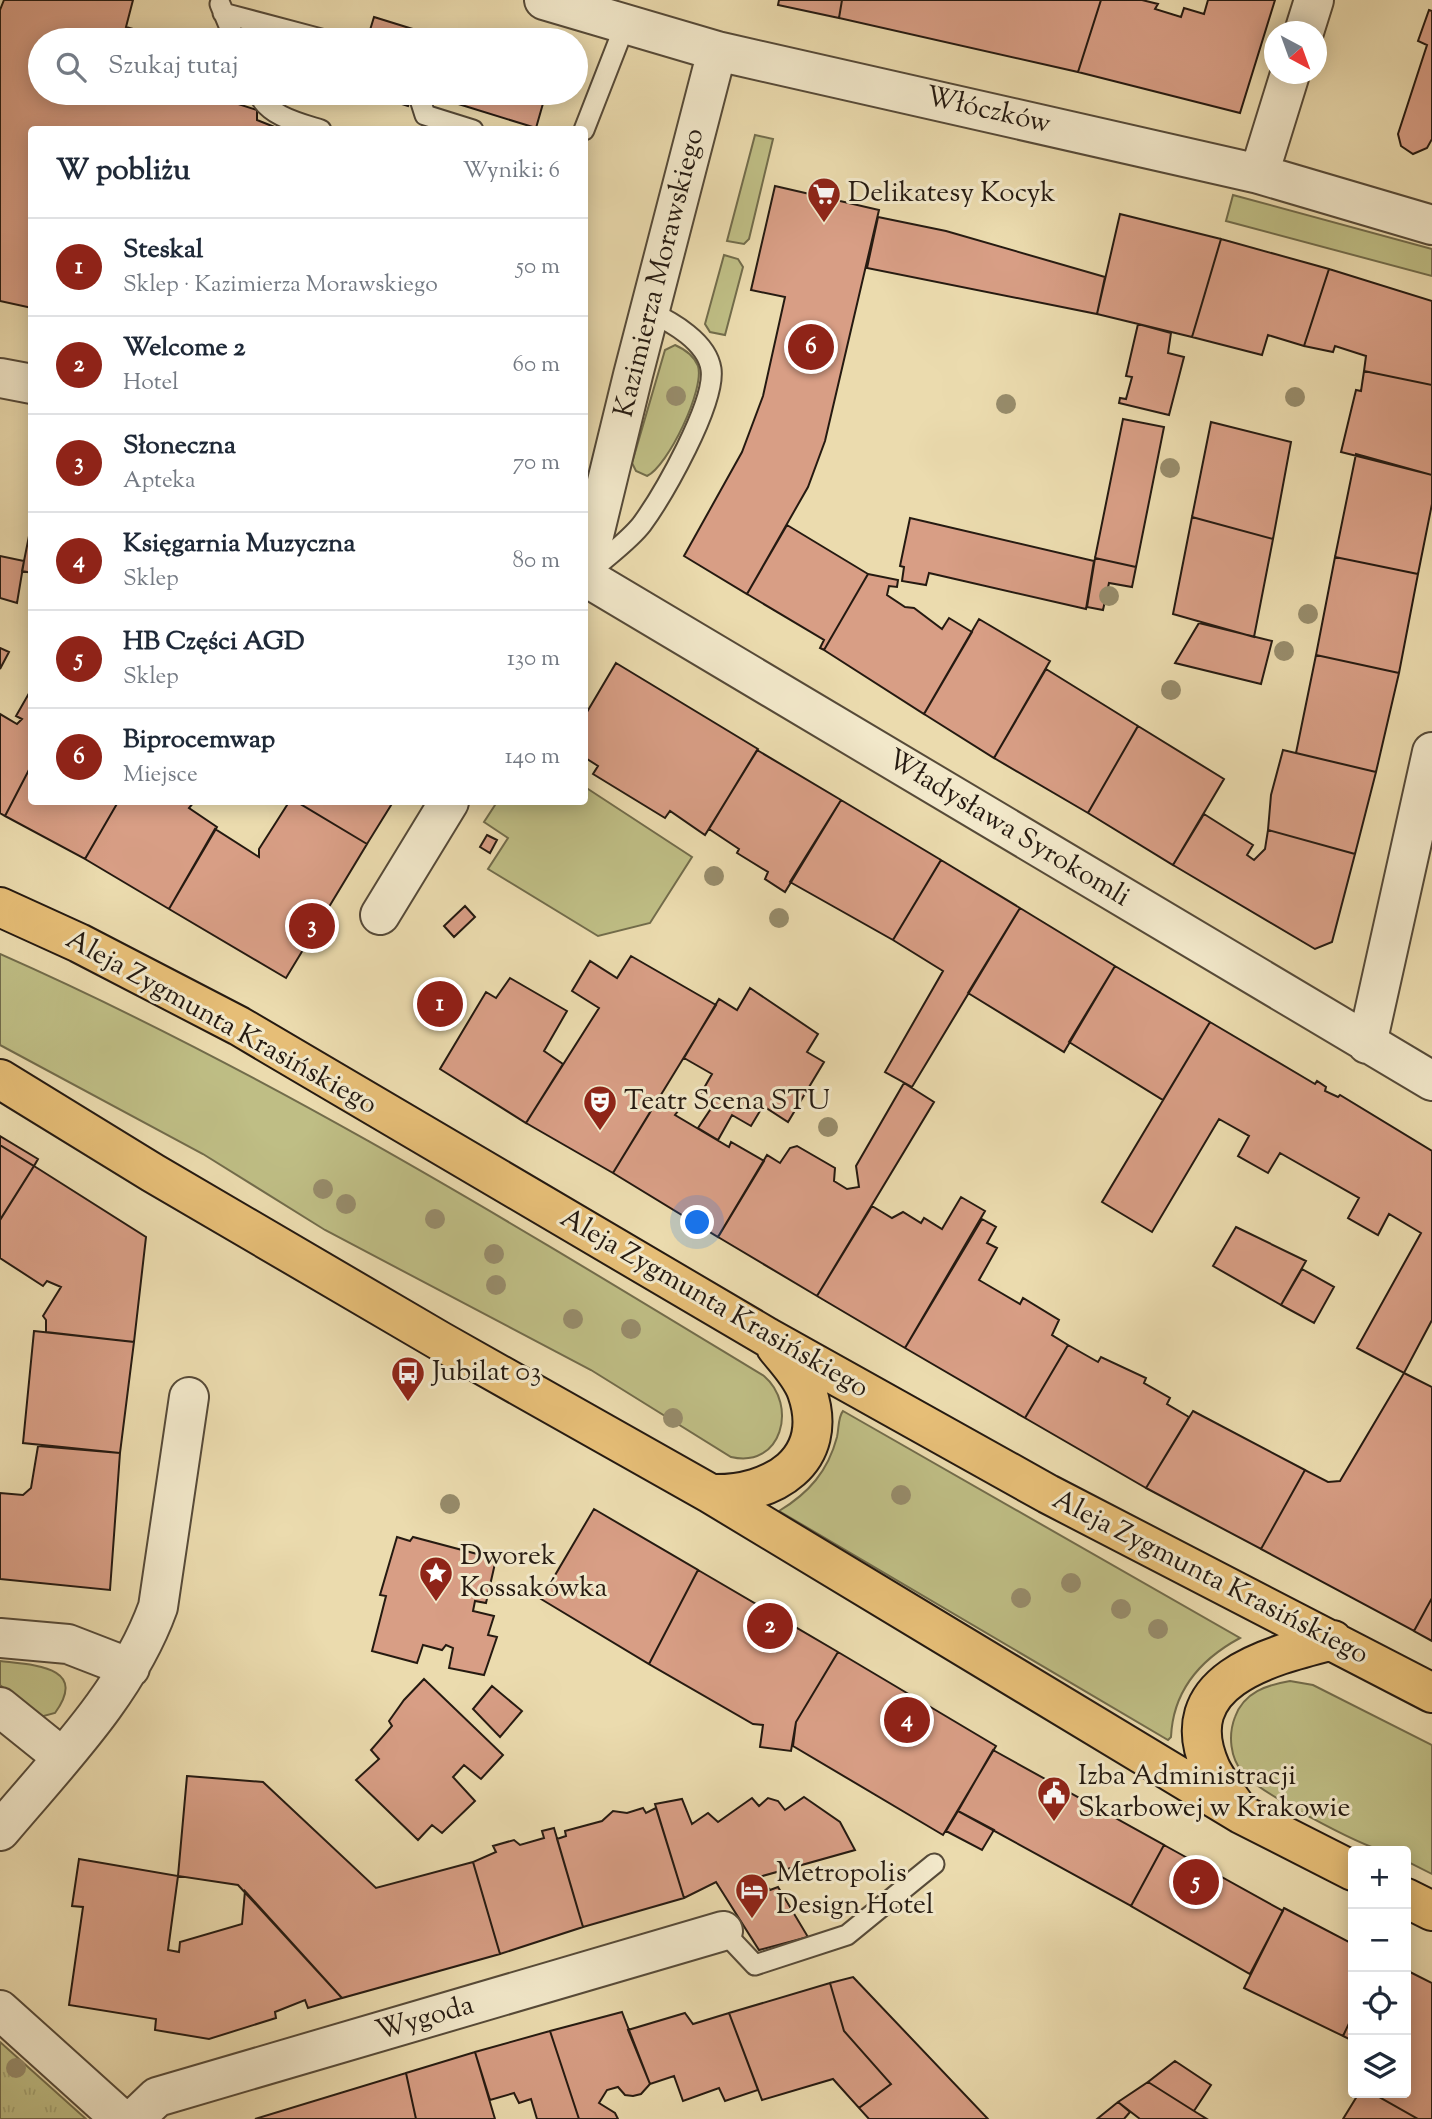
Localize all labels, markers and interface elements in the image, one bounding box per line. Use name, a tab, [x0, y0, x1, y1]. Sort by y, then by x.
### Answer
north arrow	[1264, 21, 1327, 84]
search box	[28, 28, 588, 105]
icon: search	[52, 48, 90, 86]
text: Szukaj tutaj	[108, 48, 239, 85]
street label: Włóczków	[921, 77, 1055, 145]
street label: Kazimierza Morawskiego	[605, 124, 715, 422]
text: W pobliżu	[56, 150, 190, 193]
text: Wyniki: 6	[463, 155, 560, 188]
place label: Delikatesy Kocyk	[848, 174, 1056, 214]
supermarket icon: Delikatesy Kocyk	[805, 175, 843, 224]
text: Steskal	[123, 232, 203, 269]
text: 1	[75, 251, 83, 284]
text: 50 m	[516, 251, 560, 284]
text: Sklep · Kazimierza Morawskiego	[123, 269, 438, 302]
pin: 6	[788, 321, 834, 373]
text: Welcome 2	[123, 330, 245, 367]
text: 2	[74, 349, 84, 382]
text: 60 m	[512, 349, 560, 382]
text: Hotel	[123, 367, 179, 400]
text: Słoneczna	[123, 428, 236, 465]
text: 3	[74, 447, 84, 480]
text: 70 m	[513, 447, 560, 480]
text: Apteka	[123, 465, 196, 498]
text: Księgarnia Muzyczna	[123, 526, 355, 563]
text: 4	[73, 545, 85, 578]
text: 80 m	[512, 545, 560, 578]
text: Sklep	[123, 563, 179, 596]
text: HB Części AGD	[123, 624, 305, 661]
text: 5	[75, 643, 83, 676]
text: 130 m	[507, 643, 560, 676]
text: Sklep	[123, 661, 179, 694]
text: Biprocemwap	[123, 722, 275, 759]
street label: Władysława Syrokomli	[879, 740, 1137, 918]
text: 6	[73, 741, 85, 774]
text: 140 m	[505, 741, 560, 774]
text: Miejsce	[123, 759, 198, 792]
pin: 3	[289, 900, 335, 952]
street label: Aleja Zygmunta Krasińskiego	[58, 921, 384, 1125]
pin: 1	[417, 978, 463, 1030]
place label: Teatr Scena STU	[624, 1082, 830, 1122]
theatre icon: Teatr Scena STU	[581, 1083, 619, 1132]
street label: Aleja Zygmunta Krasińskiego	[552, 1199, 876, 1409]
your location	[680, 1205, 714, 1239]
place label: Jubilat 03	[430, 1353, 541, 1393]
bus stop icon: Jubilat 03	[389, 1354, 427, 1403]
street label: Aleja Zygmunta Krasińskiego	[1045, 1481, 1375, 1675]
place label: Dworek Kossakówka	[460, 1537, 608, 1609]
place icon: Dworek Kossakówka	[417, 1554, 455, 1603]
pin: 2	[747, 1600, 793, 1652]
pin: 4	[884, 1694, 930, 1746]
place label: Izba Administracji Skarbowej w Krakowie	[1078, 1757, 1350, 1829]
public building icon: Izba Administracji Skarbowej w Krakowie	[1035, 1774, 1073, 1823]
map controls	[1348, 1846, 1411, 2098]
button: +	[1348, 1846, 1411, 1909]
place label: Metropolis Design Hotel	[776, 1854, 934, 1926]
pin: 5	[1173, 1856, 1219, 1908]
hotel icon: Metropolis Design Hotel	[733, 1871, 771, 1920]
button: −	[1348, 1909, 1411, 1972]
button: locate	[1348, 1972, 1411, 2035]
street label: Wygoda	[371, 1986, 479, 2052]
button: layers	[1348, 2035, 1411, 2098]

